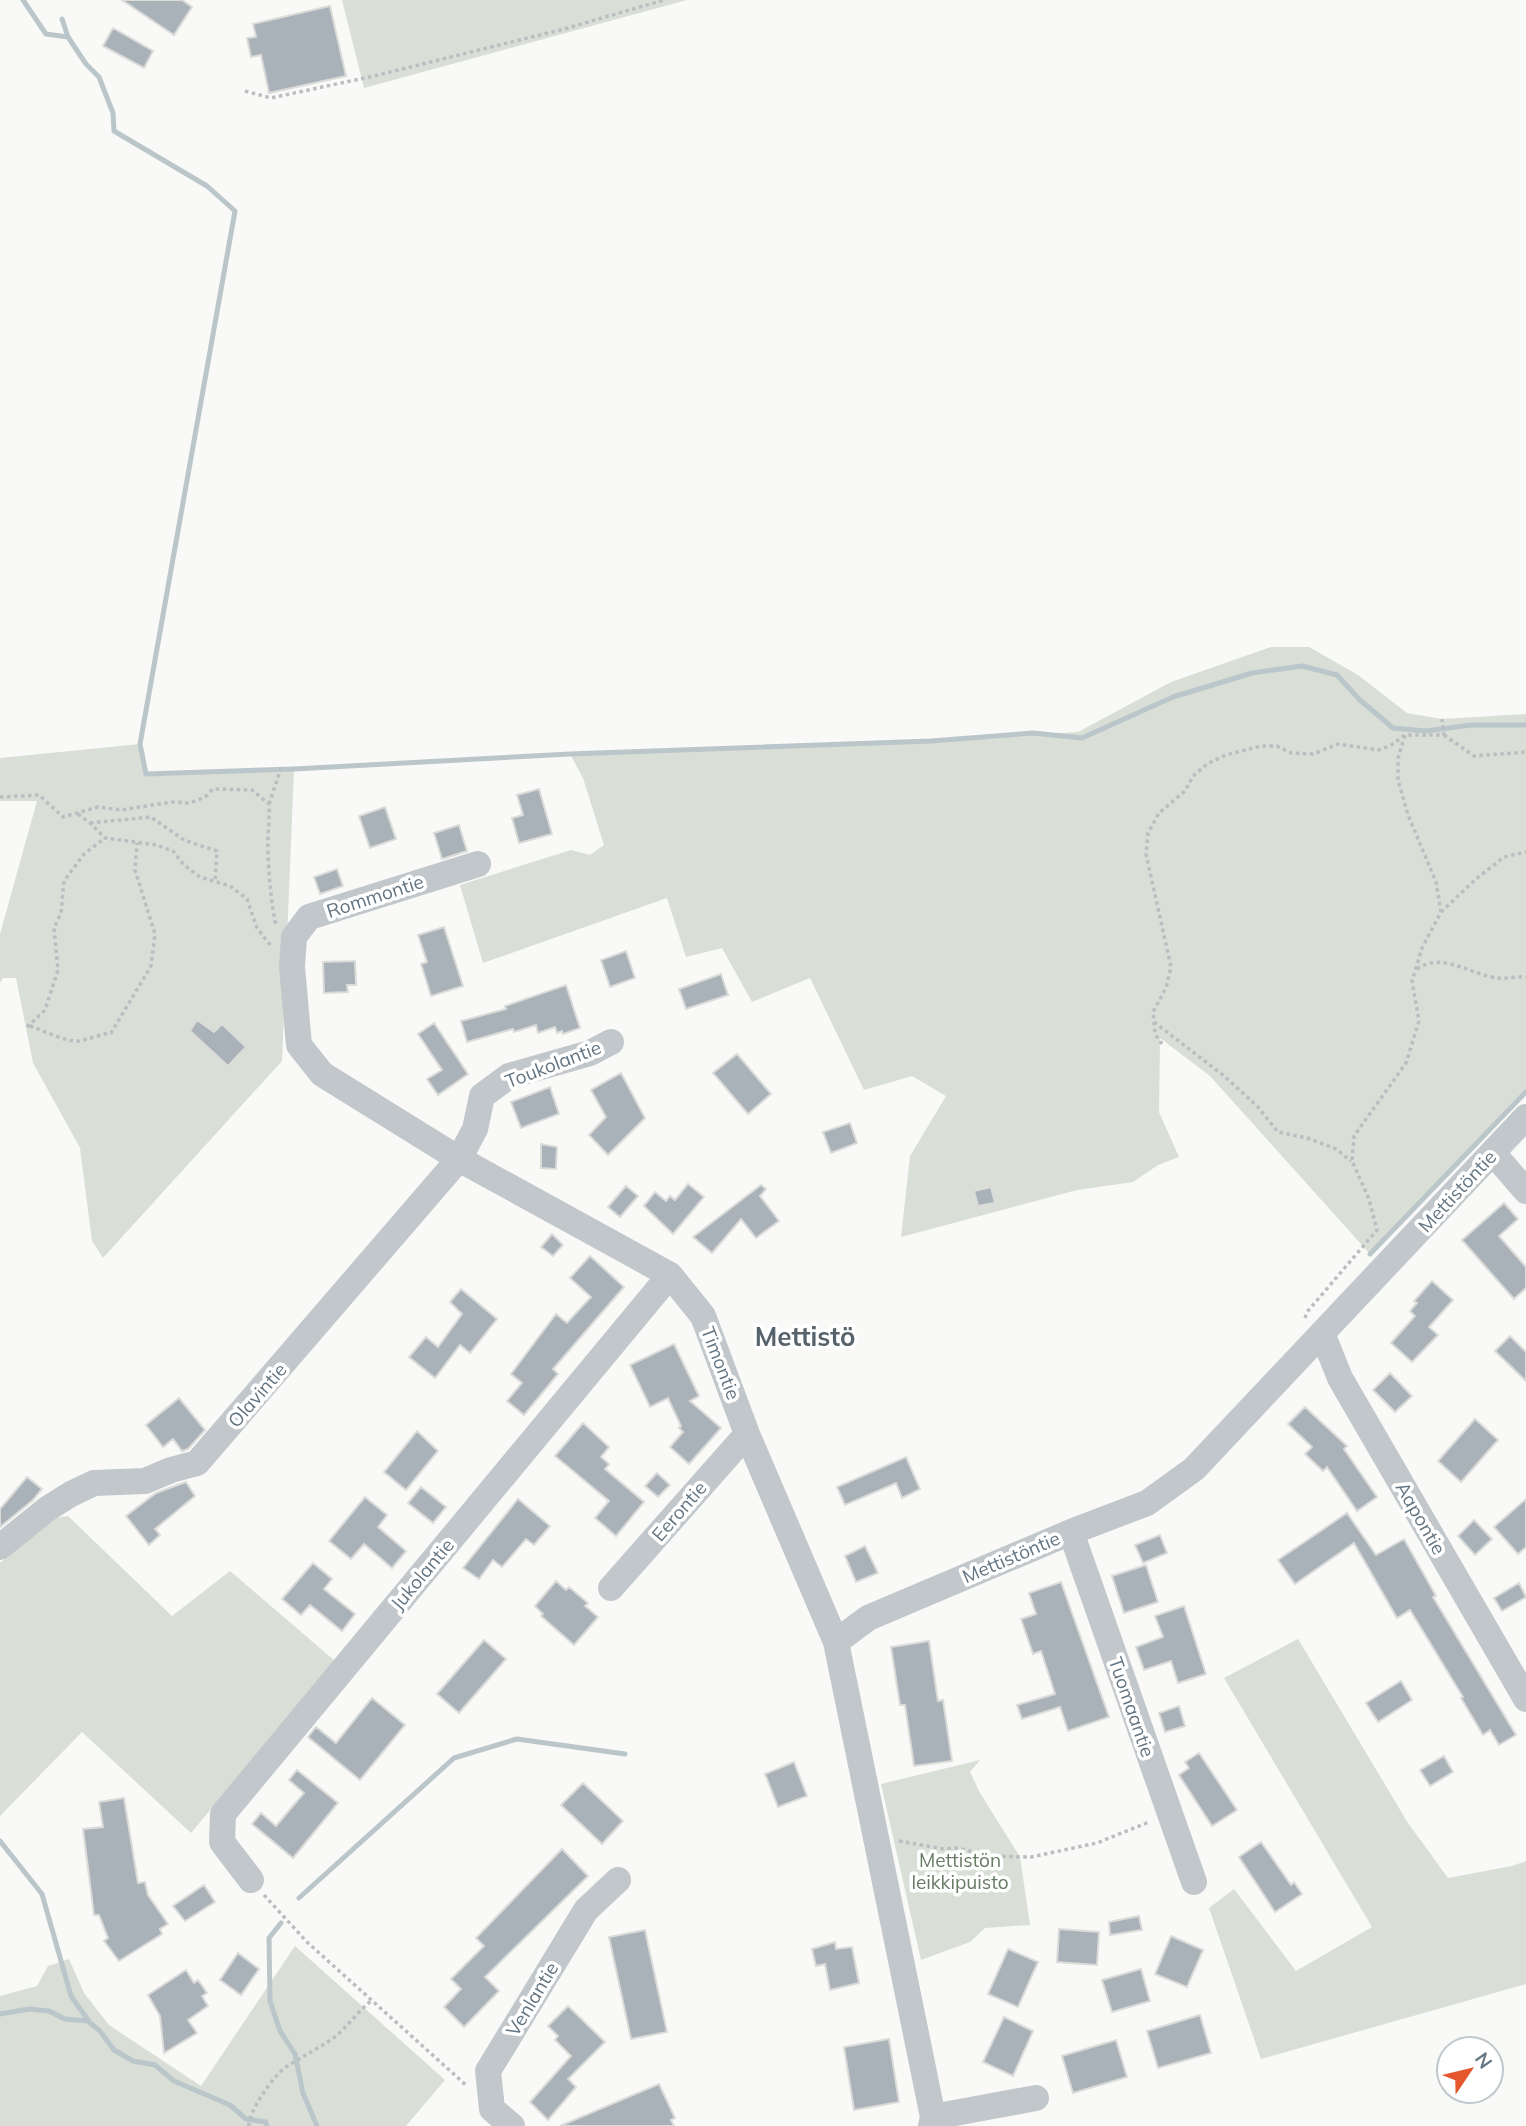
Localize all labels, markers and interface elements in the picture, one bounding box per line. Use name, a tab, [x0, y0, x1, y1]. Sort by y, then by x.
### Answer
street label: Rommontie	[323, 869, 427, 923]
street label: Toukolantie	[502, 1035, 604, 1093]
street label: Mettistöntie	[1413, 1145, 1501, 1237]
district label: Mettistö	[755, 1320, 855, 1353]
street label: Timontie	[696, 1323, 746, 1403]
street label: Olavintie	[222, 1358, 292, 1432]
street label: Eerontie	[646, 1476, 712, 1546]
street label: Aapontie	[1391, 1477, 1451, 1559]
street label: Mettistöntie	[959, 1526, 1063, 1588]
street label: Jukolantie	[385, 1533, 459, 1615]
street label: Tuomaantie	[1104, 1654, 1160, 1760]
park label: Mettistön leikkipuisto	[911, 1848, 1009, 1894]
street label: Venlantie	[501, 1958, 563, 2040]
north arrow	[1435, 2035, 1505, 2105]
text: N	[1470, 2047, 1498, 2073]

